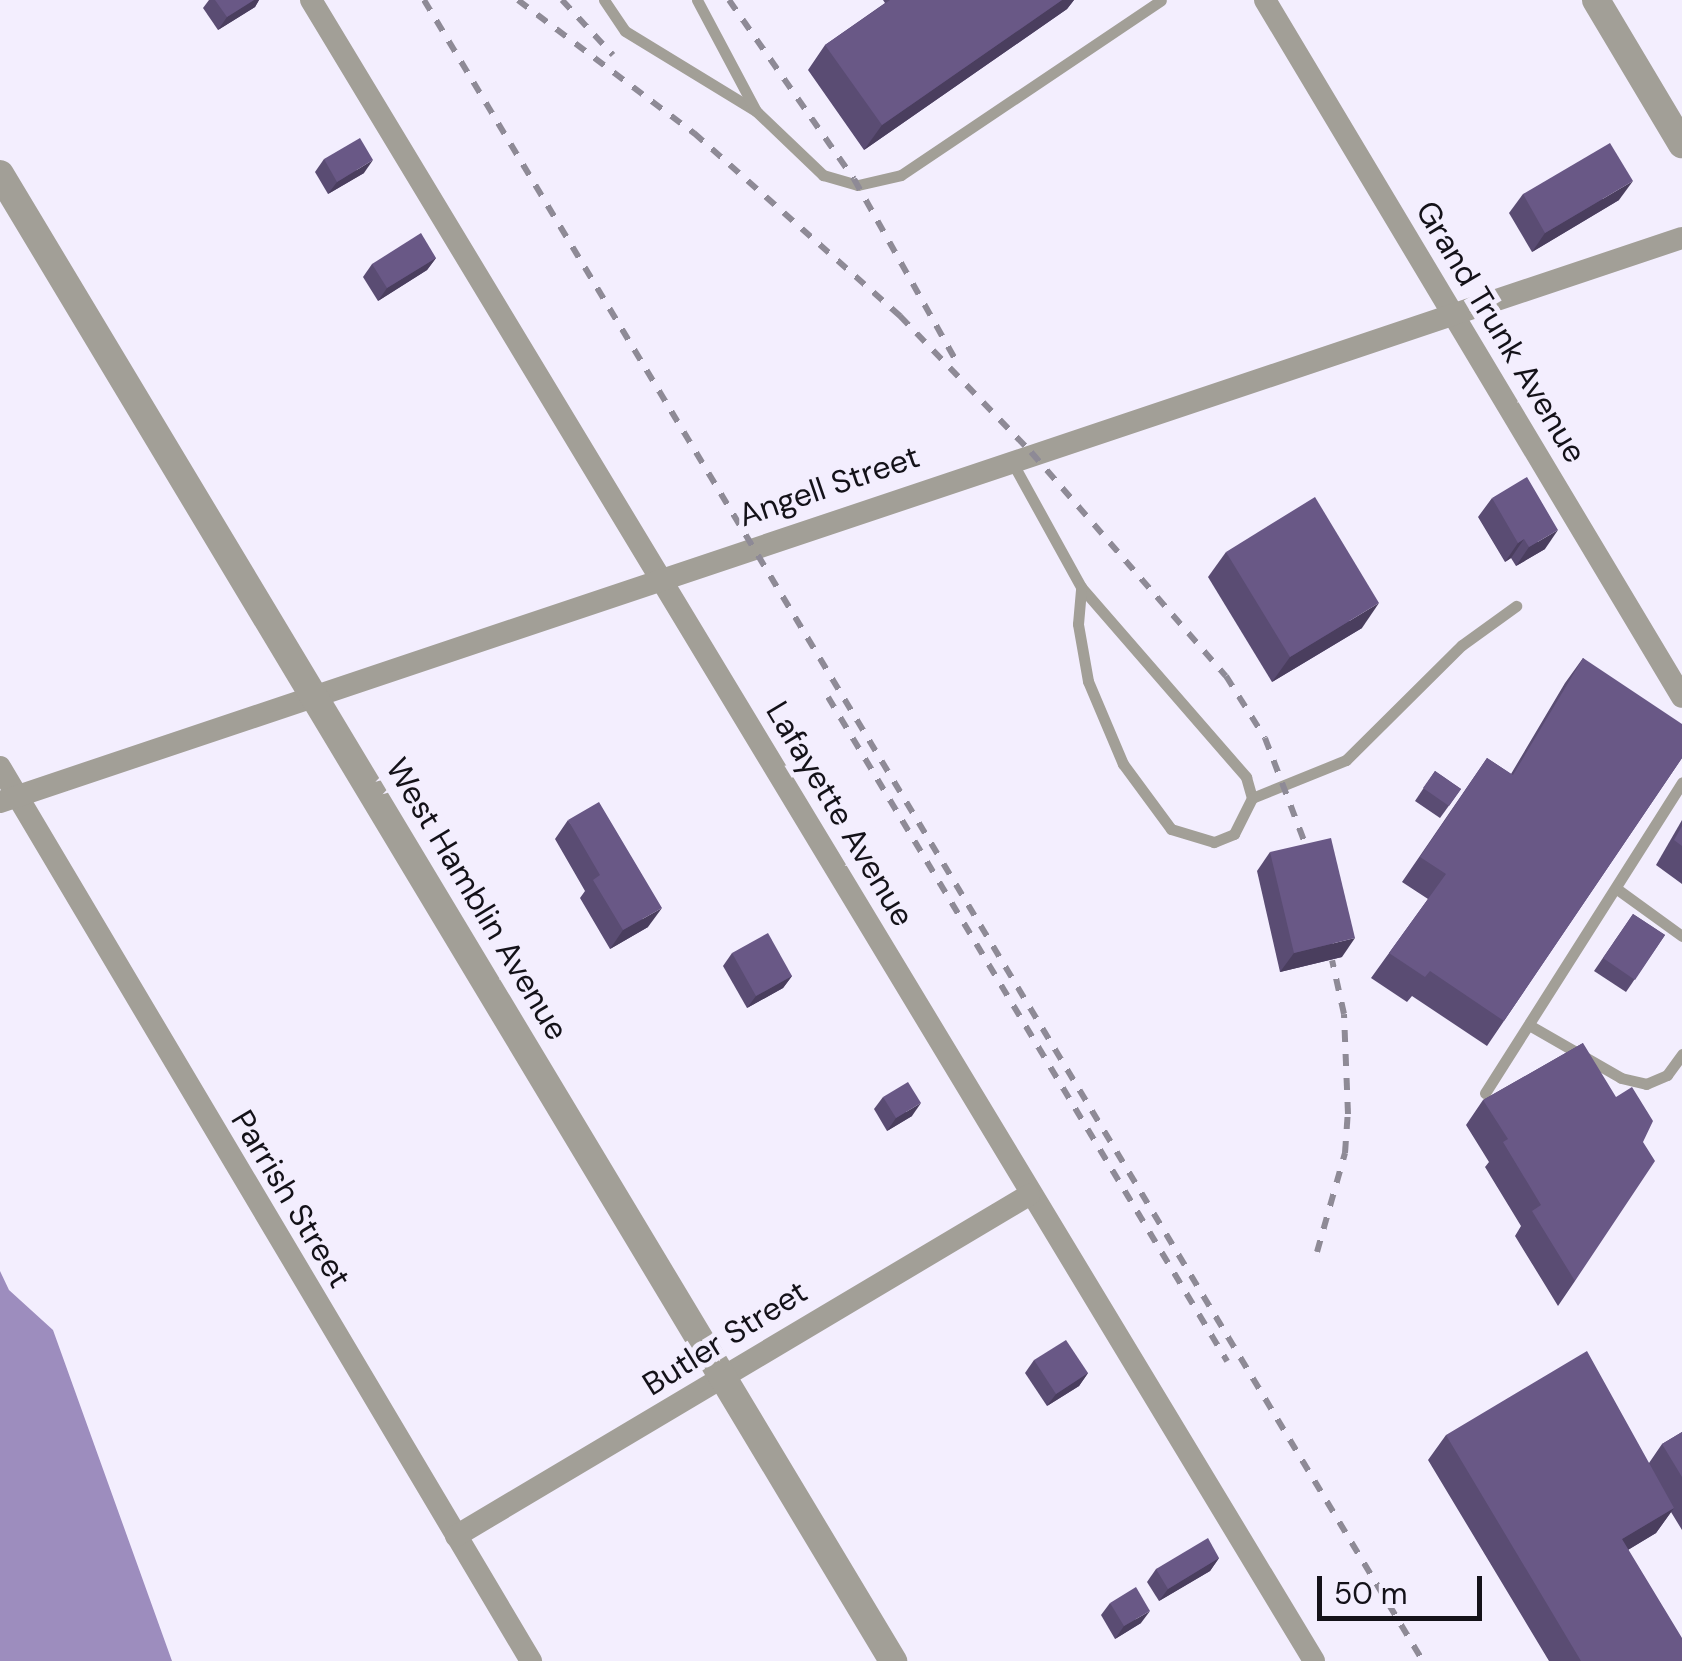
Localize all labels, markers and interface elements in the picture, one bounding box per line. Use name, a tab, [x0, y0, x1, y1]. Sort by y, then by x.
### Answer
street label: Grand Trunk Avenue	[1408, 194, 1594, 470]
street label: Angell Street	[734, 437, 924, 535]
street label: Lafayette Avenue	[758, 695, 922, 933]
street label: West Hamblin Avenue	[378, 751, 576, 1047]
street label: Parrish Street	[223, 1103, 359, 1295]
street label: Butler Street	[636, 1272, 814, 1404]
scale bar	[1322, 1556, 1487, 1618]
text: 50 m	[1334, 1574, 1408, 1613]

